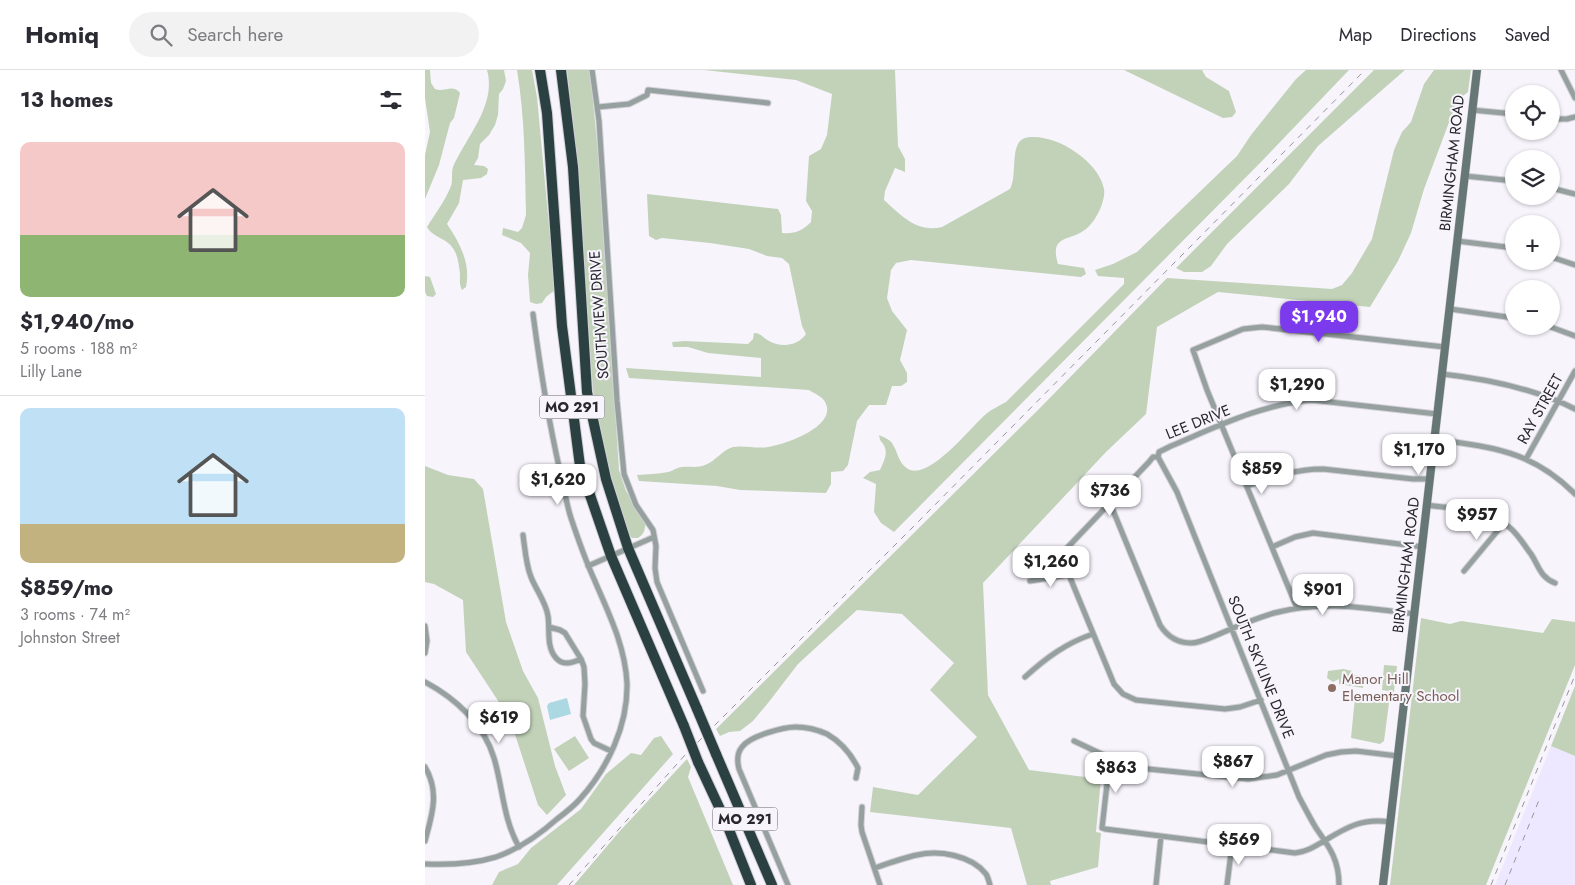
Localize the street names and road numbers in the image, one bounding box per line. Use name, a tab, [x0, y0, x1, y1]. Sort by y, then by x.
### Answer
street label: BIRMINGHAM ROAD	[1434, 94, 1470, 232]
street label: SOUTHVIEW DRIVE	[584, 250, 614, 380]
street label: RAY STREET	[1512, 370, 1568, 448]
road number: MO 291	[539, 396, 605, 418]
street label: LEE DRIVE	[1162, 399, 1234, 445]
street label: BIRMINGHAM ROAD	[1387, 496, 1425, 634]
street label: SOUTH SKYLINE DRIVE	[1222, 592, 1300, 742]
road number: MO 291	[713, 808, 777, 831]

